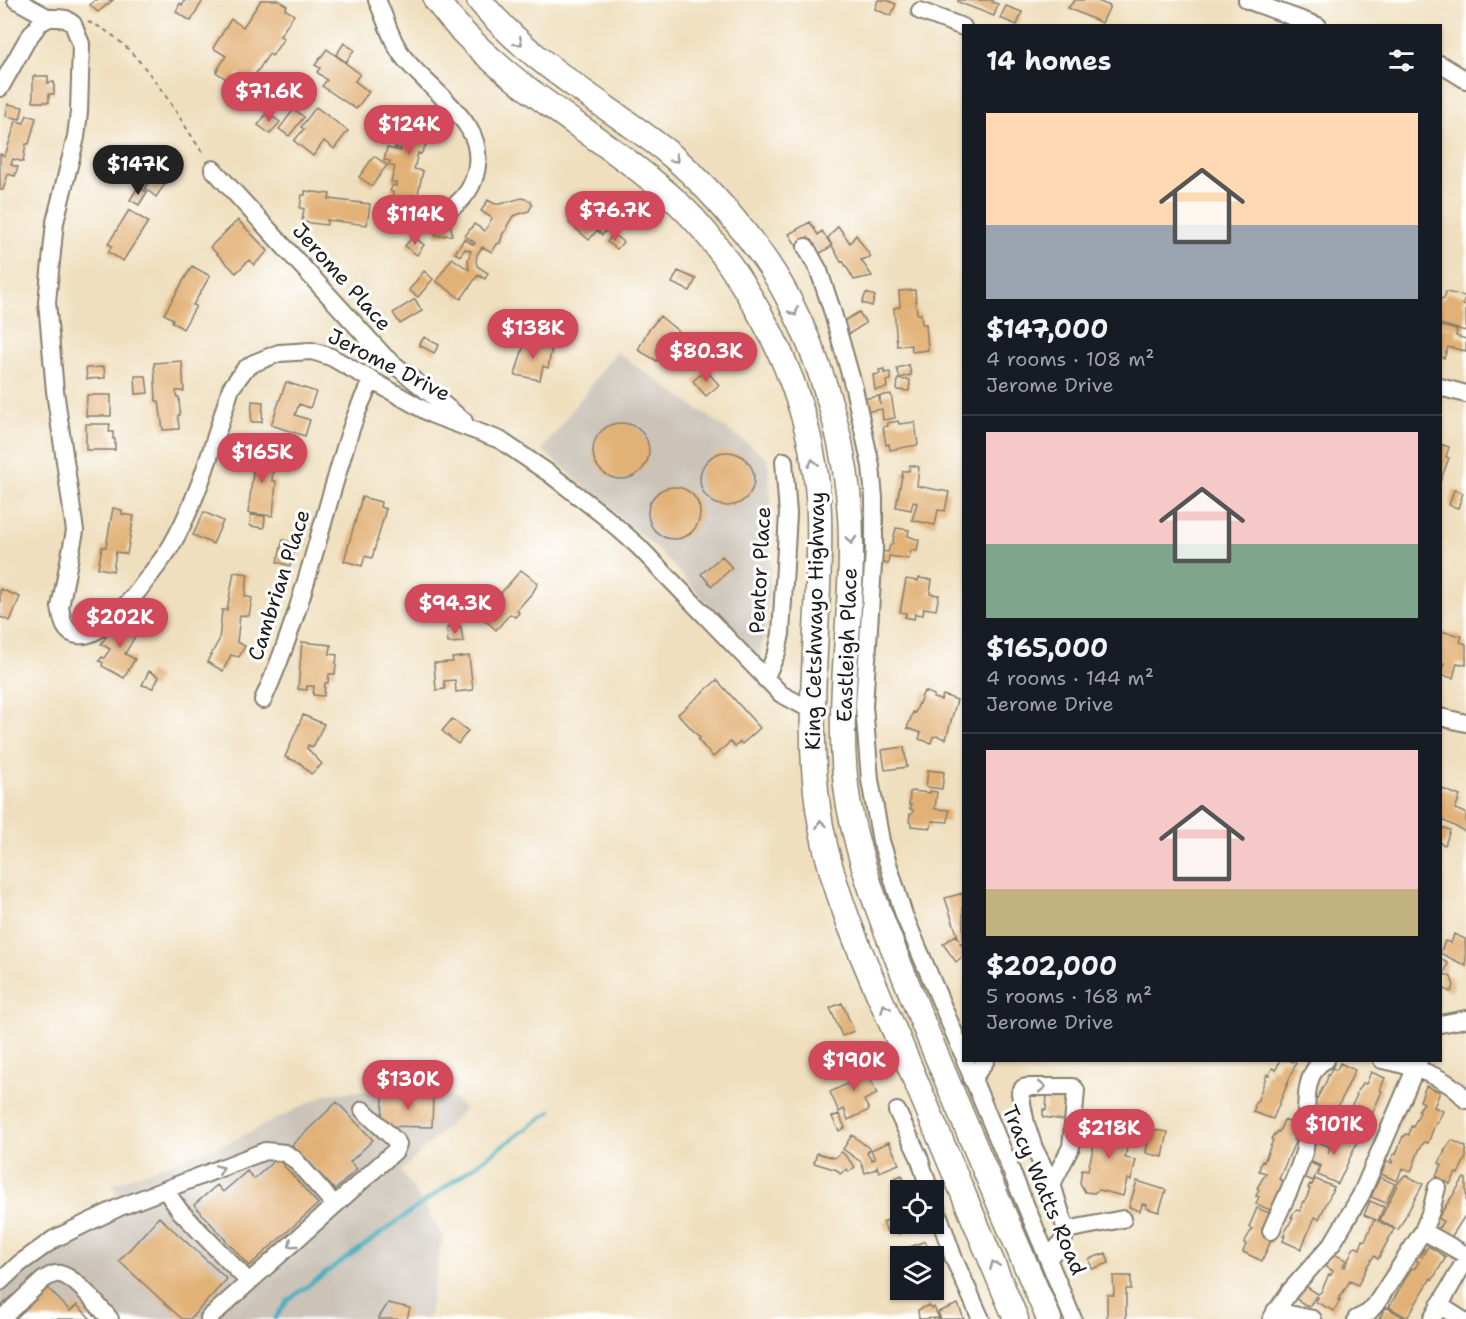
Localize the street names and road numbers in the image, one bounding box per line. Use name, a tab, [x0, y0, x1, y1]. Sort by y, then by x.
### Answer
street label: Jerome Place	[286, 217, 398, 337]
street label: Jerome Drive	[323, 322, 455, 408]
street label: King Cetshwayo Highway	[799, 491, 831, 751]
street label: Cambrian Place	[241, 506, 317, 664]
street label: Pentor Place	[743, 506, 777, 634]
street label: Eastleigh Place	[830, 567, 864, 723]
street label: Tracy Watts Road	[996, 1101, 1092, 1279]

